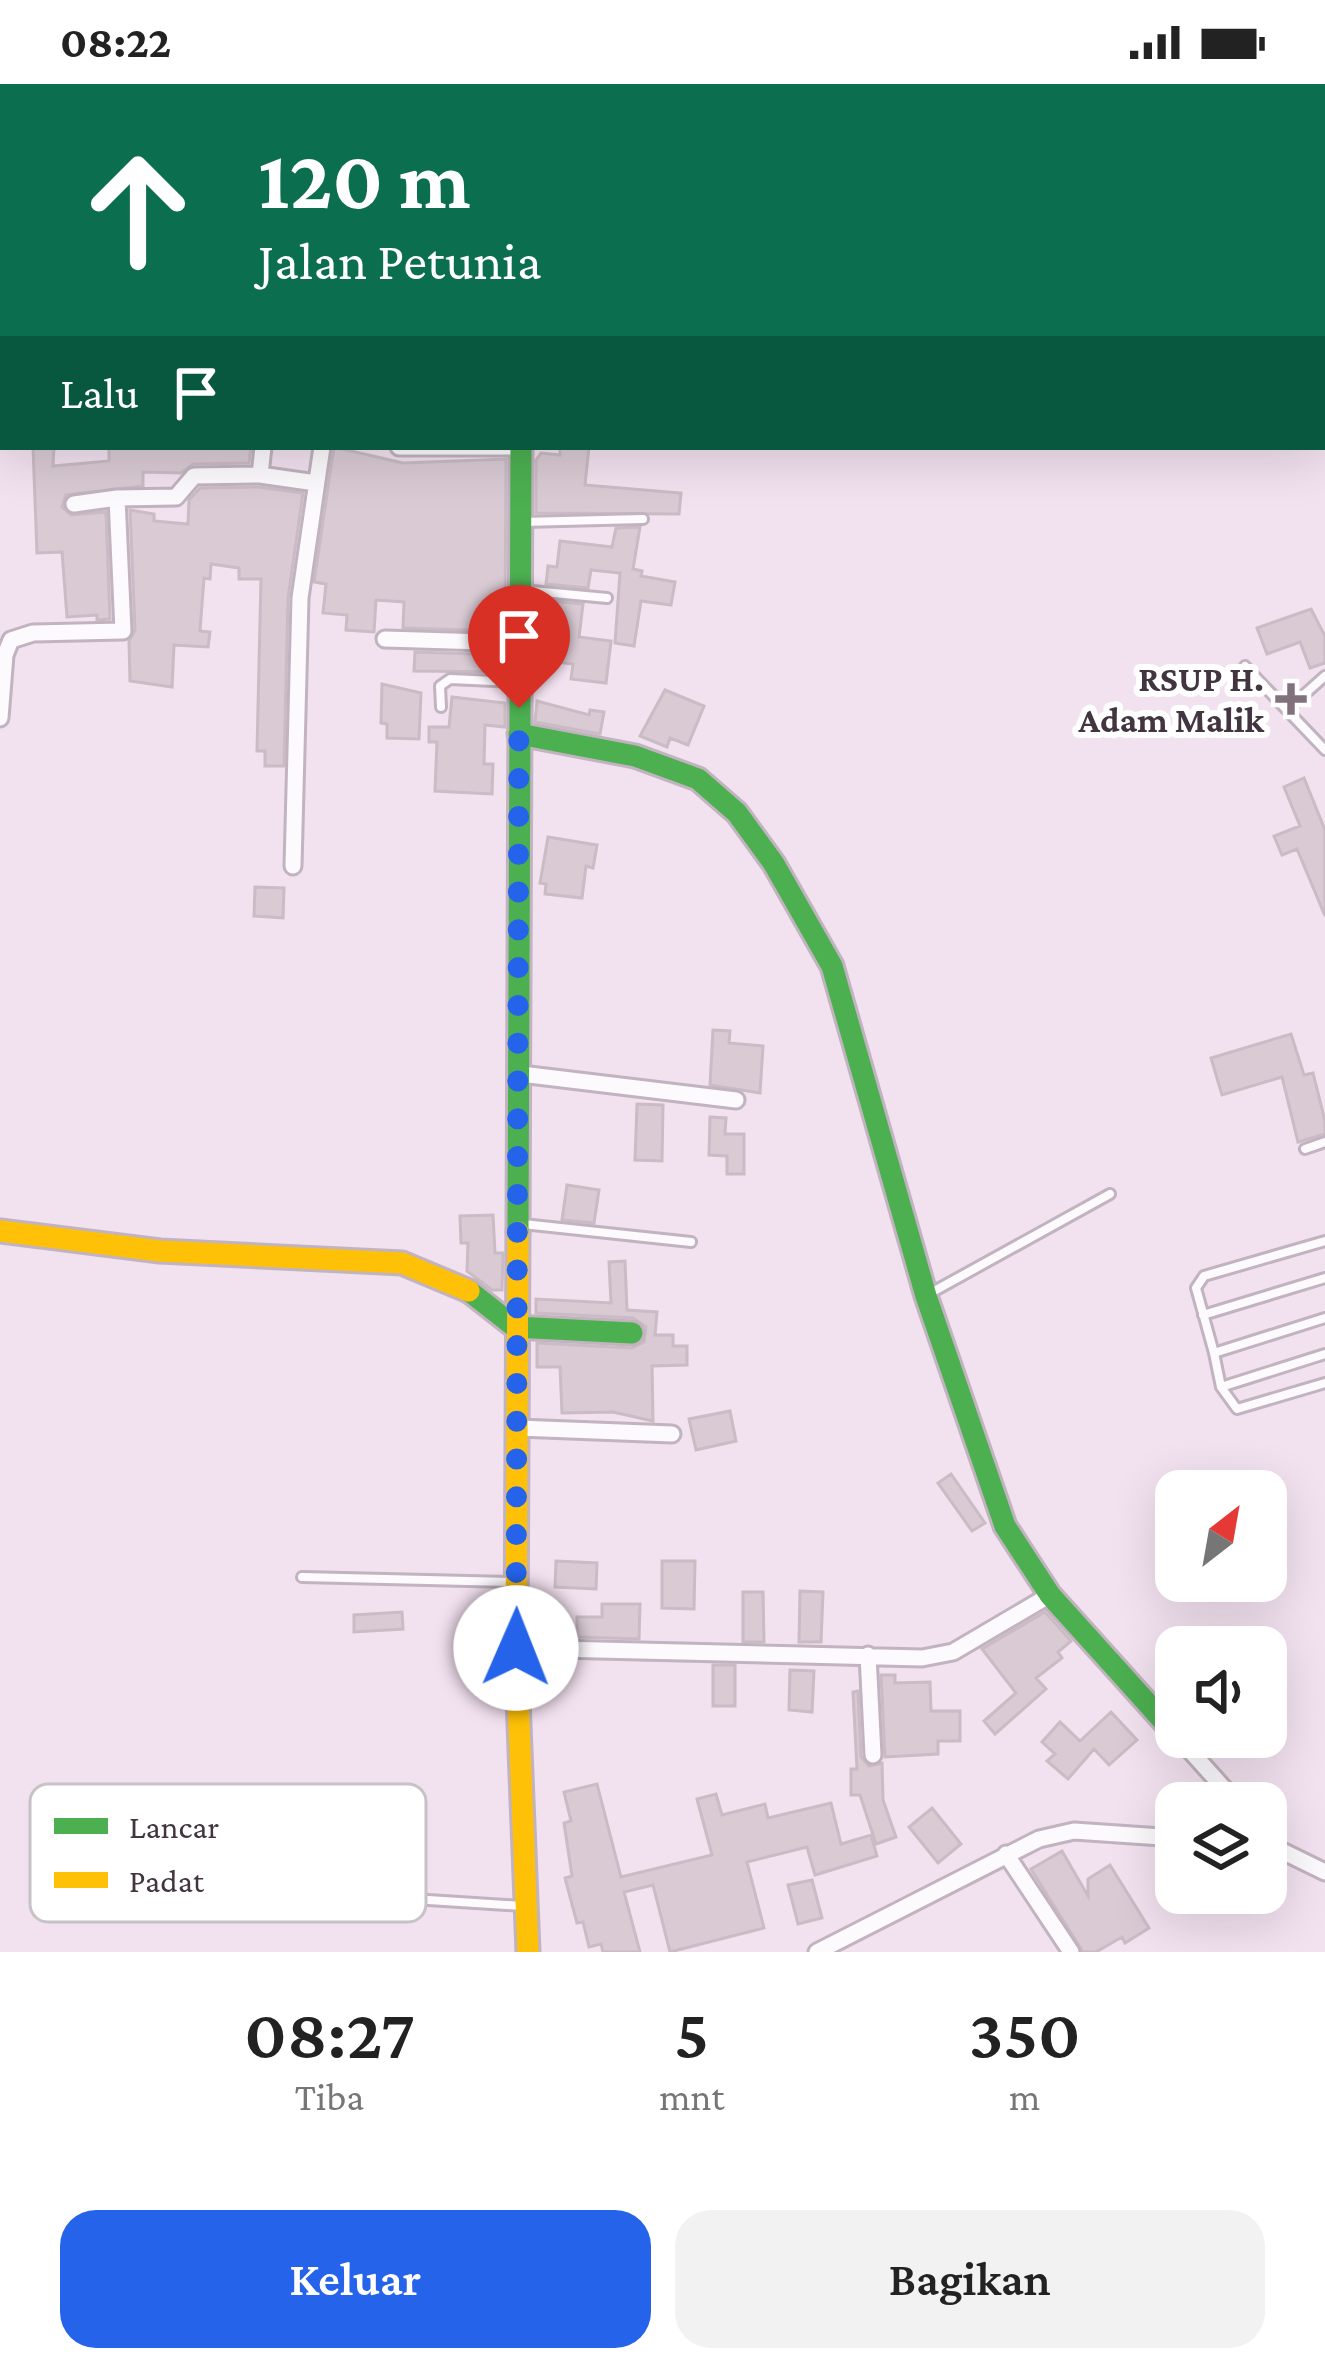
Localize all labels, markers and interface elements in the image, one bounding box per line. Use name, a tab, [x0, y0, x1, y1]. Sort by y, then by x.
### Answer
text: 08:22	[60, 17, 171, 67]
icon: ahead	[60, 132, 216, 288]
text: 120 m	[258, 133, 471, 226]
text: Jalan Petunia	[258, 231, 542, 291]
icon: arrive	[163, 360, 229, 426]
text: Lalu	[60, 368, 139, 418]
pin	[468, 585, 570, 708]
icon: arrive	[486, 603, 552, 669]
place label: RSUP H. Adam Malik	[1078, 659, 1264, 740]
marker: RSUP H. Adam Malik	[1275, 683, 1307, 715]
north arrow	[1155, 1470, 1287, 1602]
map controls	[1155, 1470, 1287, 1914]
position arrow	[453, 1585, 579, 1711]
button: sound	[1155, 1626, 1287, 1758]
button: layers	[1155, 1782, 1287, 1914]
legend	[30, 1784, 426, 1922]
text: Lancar	[129, 1808, 219, 1845]
text: Padat	[129, 1862, 205, 1899]
text: 08:27	[244, 1993, 415, 2073]
text: 5	[674, 1993, 709, 2073]
text: 350	[969, 1993, 1081, 2073]
text: Tiba	[295, 2075, 364, 2118]
text: mnt	[659, 2075, 724, 2118]
text: m	[1009, 2075, 1040, 2118]
button: Keluar	[60, 2210, 651, 2348]
button: Bagikan	[675, 2210, 1265, 2348]

